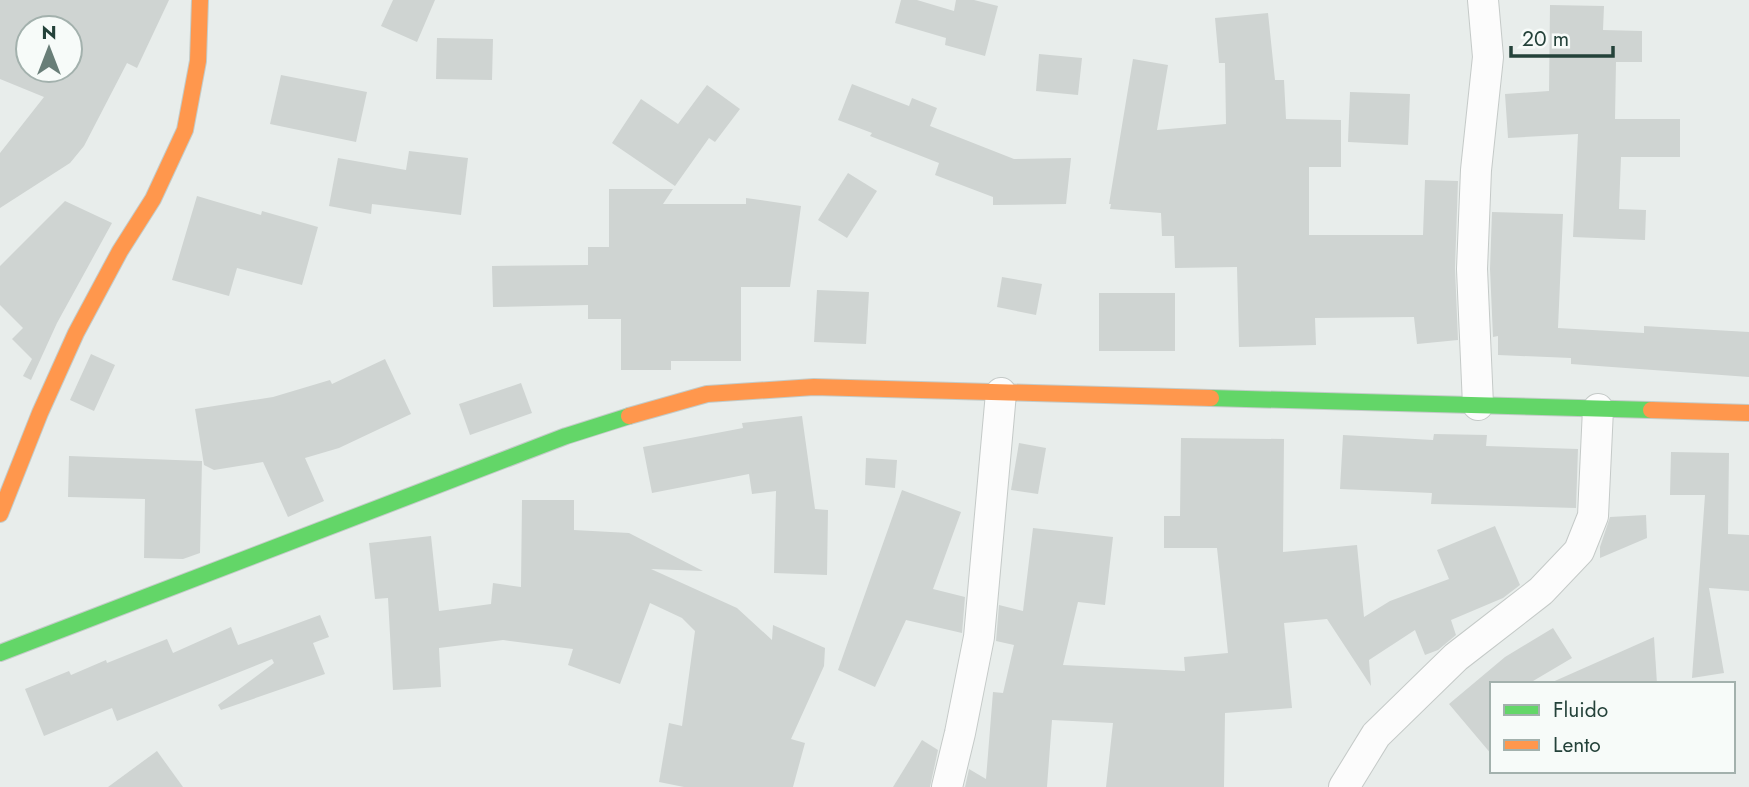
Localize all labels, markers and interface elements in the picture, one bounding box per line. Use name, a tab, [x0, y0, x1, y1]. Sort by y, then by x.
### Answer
north arrow	[14, 14, 84, 84]
scale bar	[1511, 14, 1612, 58]
text: N	[41, 19, 57, 46]
text: 20 m	[1522, 24, 1569, 54]
legend	[1490, 682, 1735, 773]
text: Fluido	[1553, 695, 1608, 725]
text: Lento	[1553, 730, 1601, 760]

